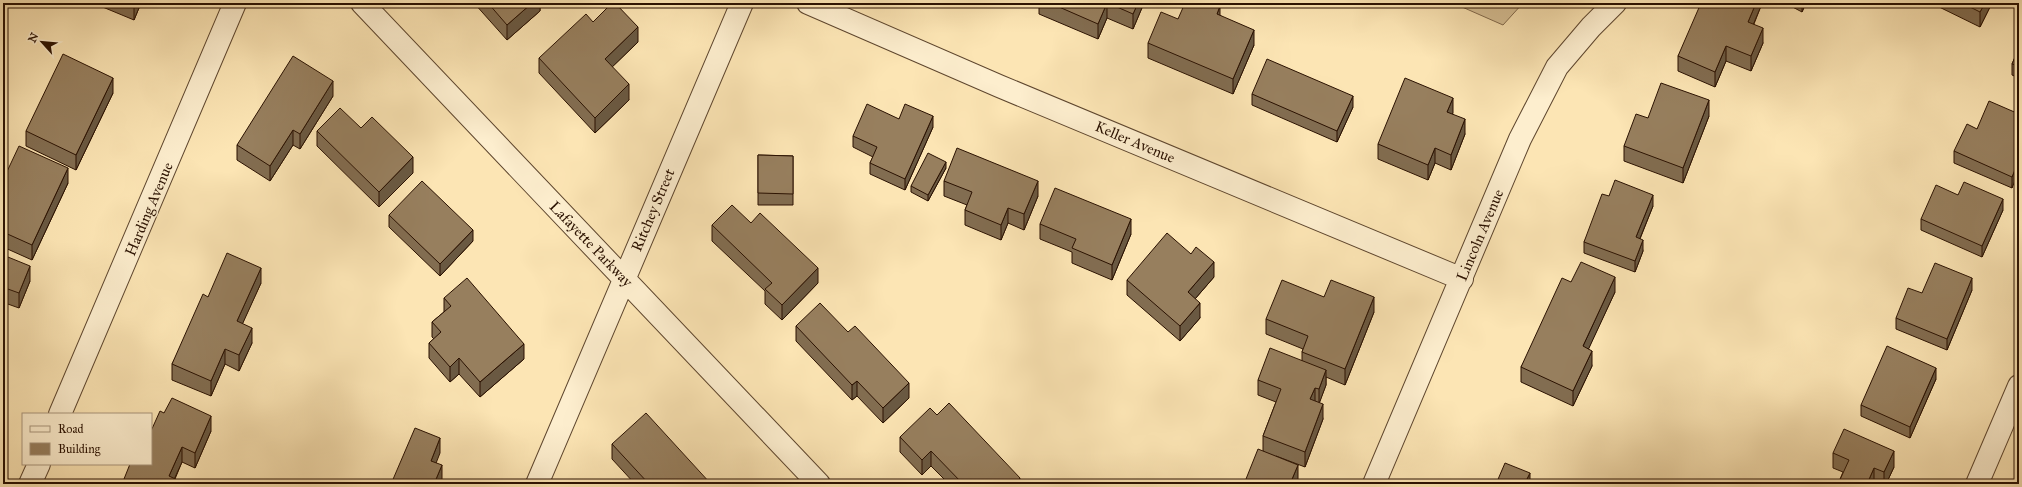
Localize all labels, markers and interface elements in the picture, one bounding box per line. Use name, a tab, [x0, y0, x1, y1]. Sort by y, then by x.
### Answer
north arrow	[22, 22, 62, 62]
text: N	[26, 30, 42, 45]
street label: Keller Avenue	[1092, 117, 1178, 167]
street label: Harding Avenue	[121, 160, 177, 258]
street label: Ritchey Street	[627, 165, 679, 254]
street label: Lincoln Avenue	[1453, 187, 1507, 283]
street label: Lafayette Parkway	[546, 197, 637, 291]
legend	[22, 413, 152, 465]
text: Road	[58, 422, 84, 436]
text: Building	[58, 442, 101, 457]

